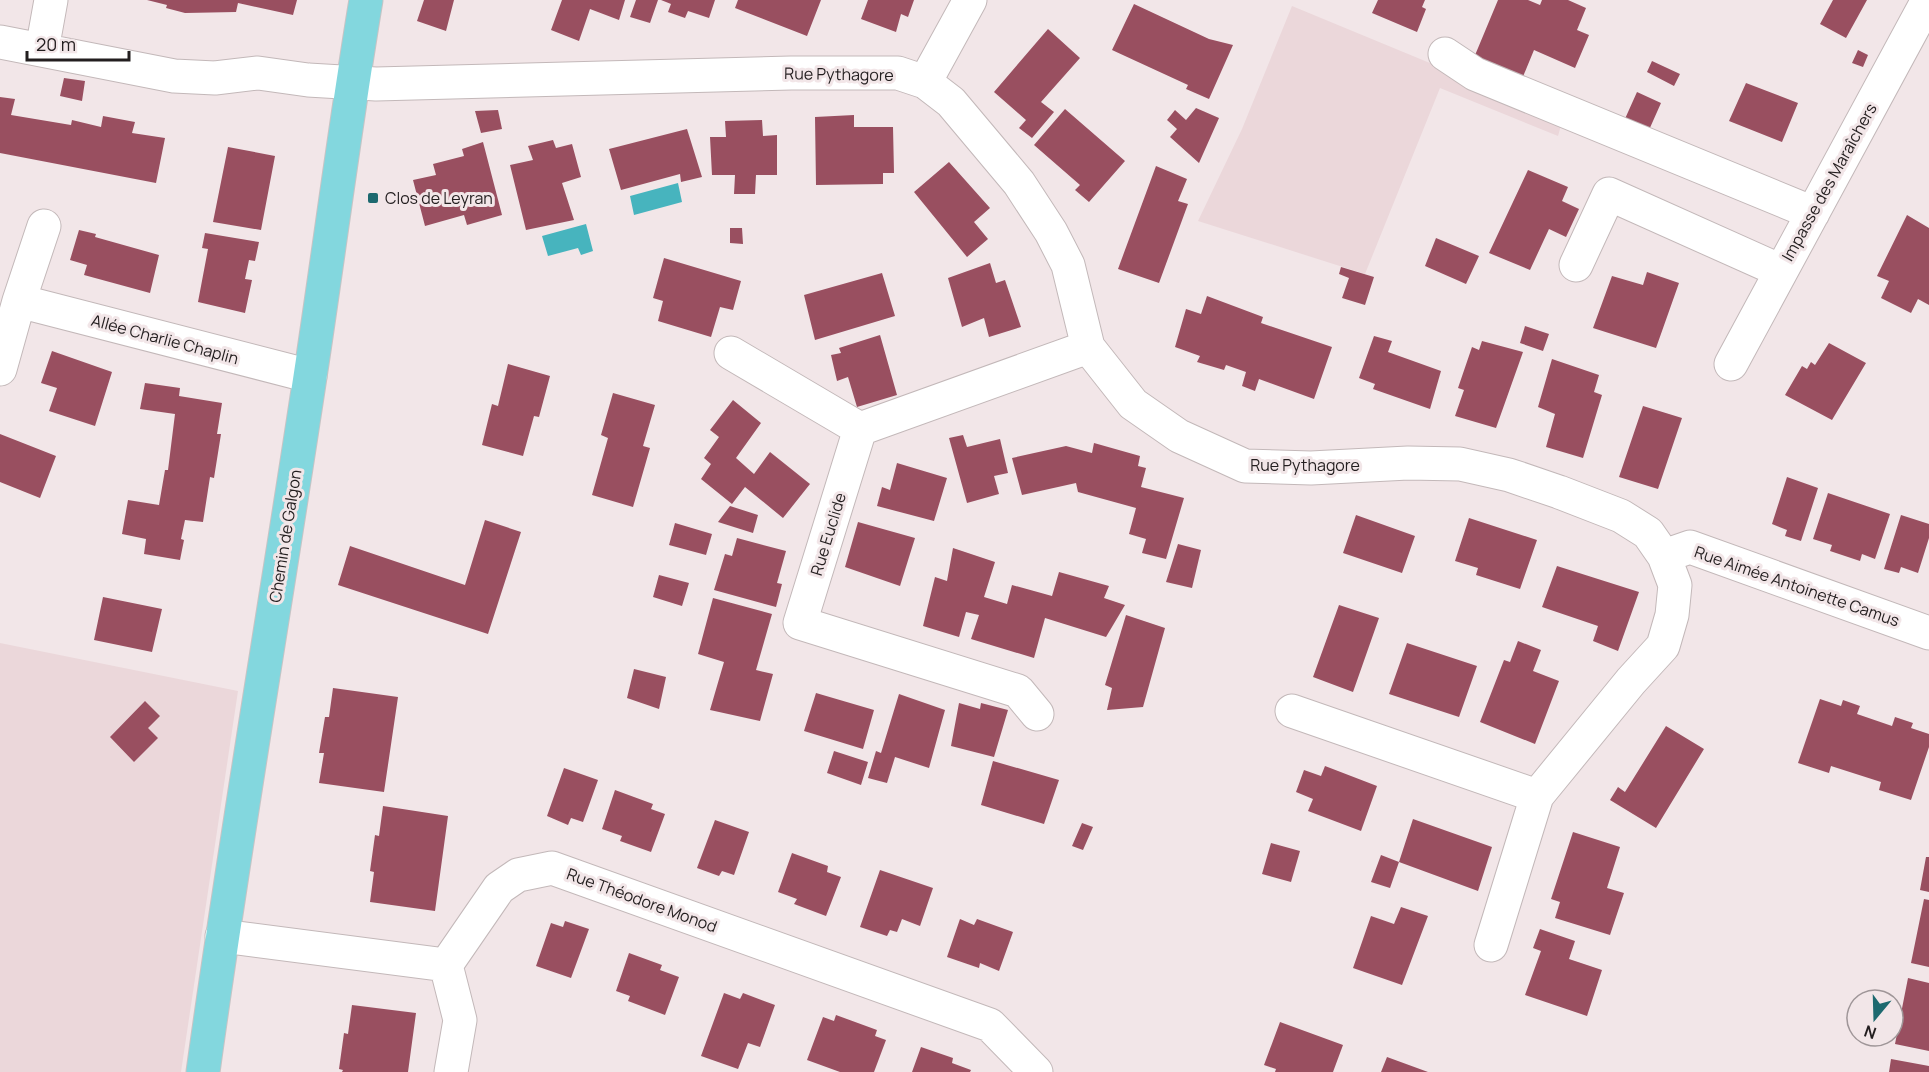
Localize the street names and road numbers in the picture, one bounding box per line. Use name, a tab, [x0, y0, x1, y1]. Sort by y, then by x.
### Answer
street label: Rue Pythagore	[784, 62, 894, 86]
street label: Impasse des Maraîchers	[1776, 99, 1882, 265]
street label: Allée Charlie Chaplin	[89, 309, 241, 369]
street label: Rue Pythagore	[1250, 454, 1360, 476]
street label: Chemin de Galgon	[264, 468, 306, 604]
street label: Rue Euclide	[805, 490, 851, 578]
street label: Rue Aimée Antoinette Camus	[1692, 541, 1902, 631]
street label: Rue Théodore Monod	[564, 863, 720, 937]

